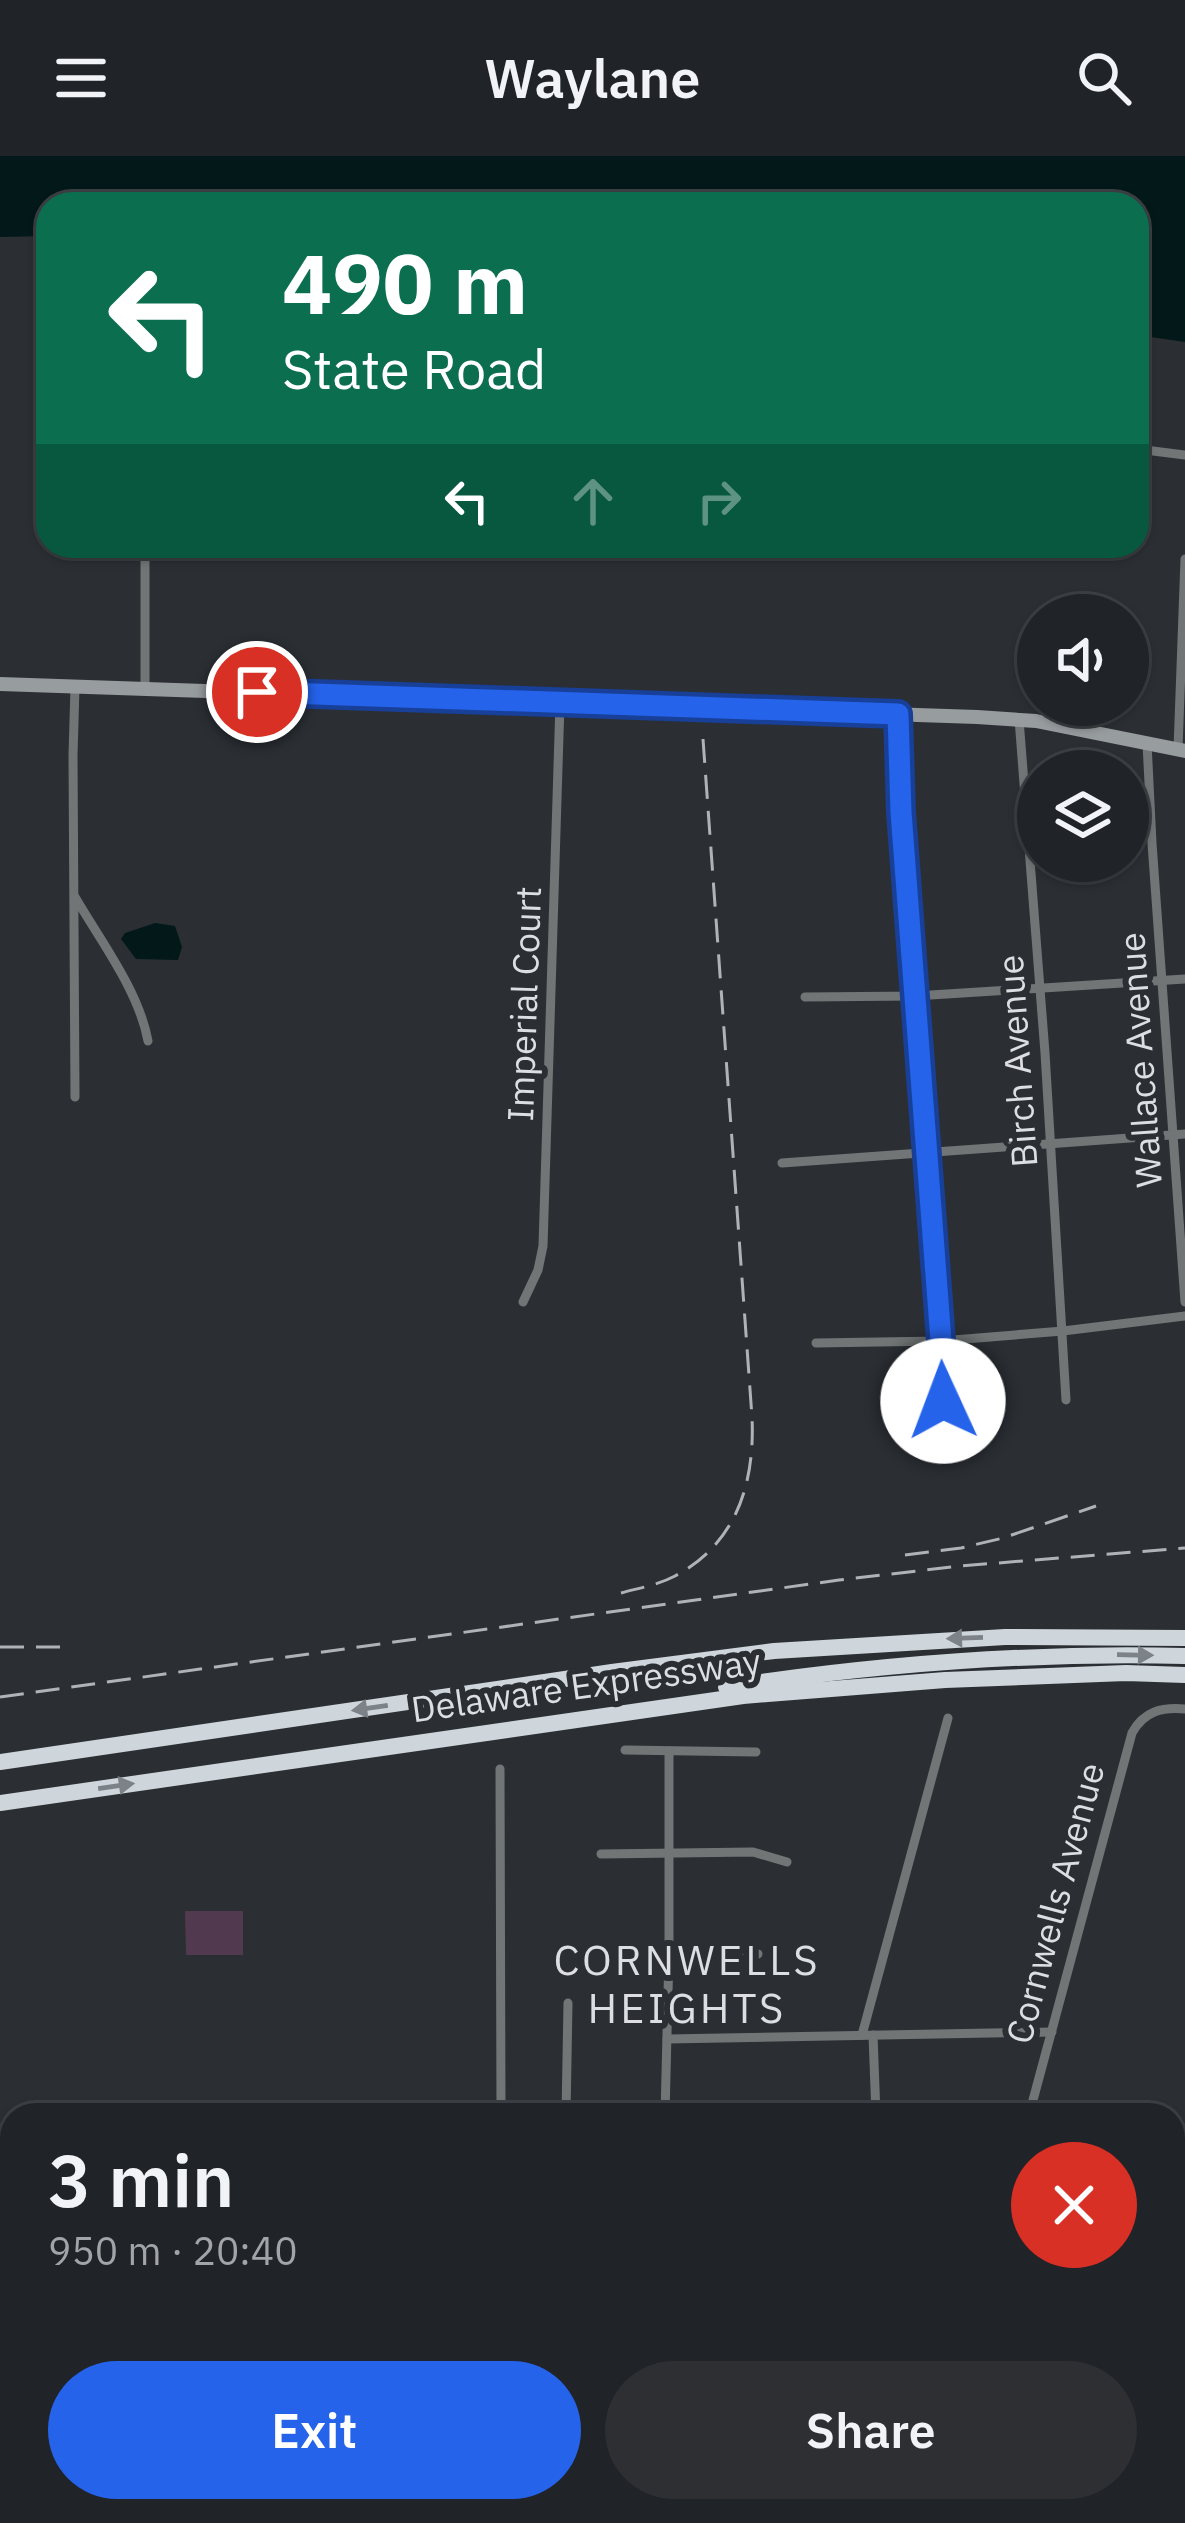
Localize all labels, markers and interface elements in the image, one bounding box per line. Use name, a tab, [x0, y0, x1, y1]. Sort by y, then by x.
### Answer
text: Waylane	[485, 43, 700, 113]
icon: menu	[48, 45, 114, 111]
icon: search	[1071, 45, 1137, 111]
text: 490 m	[282, 228, 528, 337]
icon: left	[84, 240, 240, 396]
text: State Road	[282, 334, 546, 404]
icon: left	[434, 468, 500, 534]
icon: ahead	[560, 468, 626, 534]
icon: right	[686, 468, 752, 534]
map controls	[1017, 594, 1149, 882]
button: sound	[1017, 594, 1149, 726]
pin	[206, 641, 308, 743]
icon: arrive	[224, 659, 290, 725]
button: layers	[1017, 750, 1149, 882]
street label: Imperial Court	[496, 886, 551, 1122]
street label: Wallace Avenue	[1107, 931, 1172, 1189]
street label: Birch Avenue	[986, 953, 1047, 1169]
position arrow	[880, 1338, 1006, 1464]
one-way arrow	[945, 1629, 983, 1648]
street label: Delaware Expressway	[408, 1637, 764, 1732]
one-way arrow	[1117, 1646, 1155, 1665]
one-way arrow	[351, 1698, 388, 1717]
street label: Cornwells Avenue	[994, 1757, 1115, 2048]
one-way arrow	[98, 1776, 135, 1795]
district label: CORNWELLS HEIGHTS	[553, 1932, 821, 2035]
text: 3 min	[48, 2133, 234, 2227]
button: close	[1011, 2142, 1137, 2268]
text: 950 m · 20:40	[48, 2225, 298, 2276]
button: Exit	[48, 2361, 581, 2499]
button: Share	[605, 2361, 1137, 2499]

